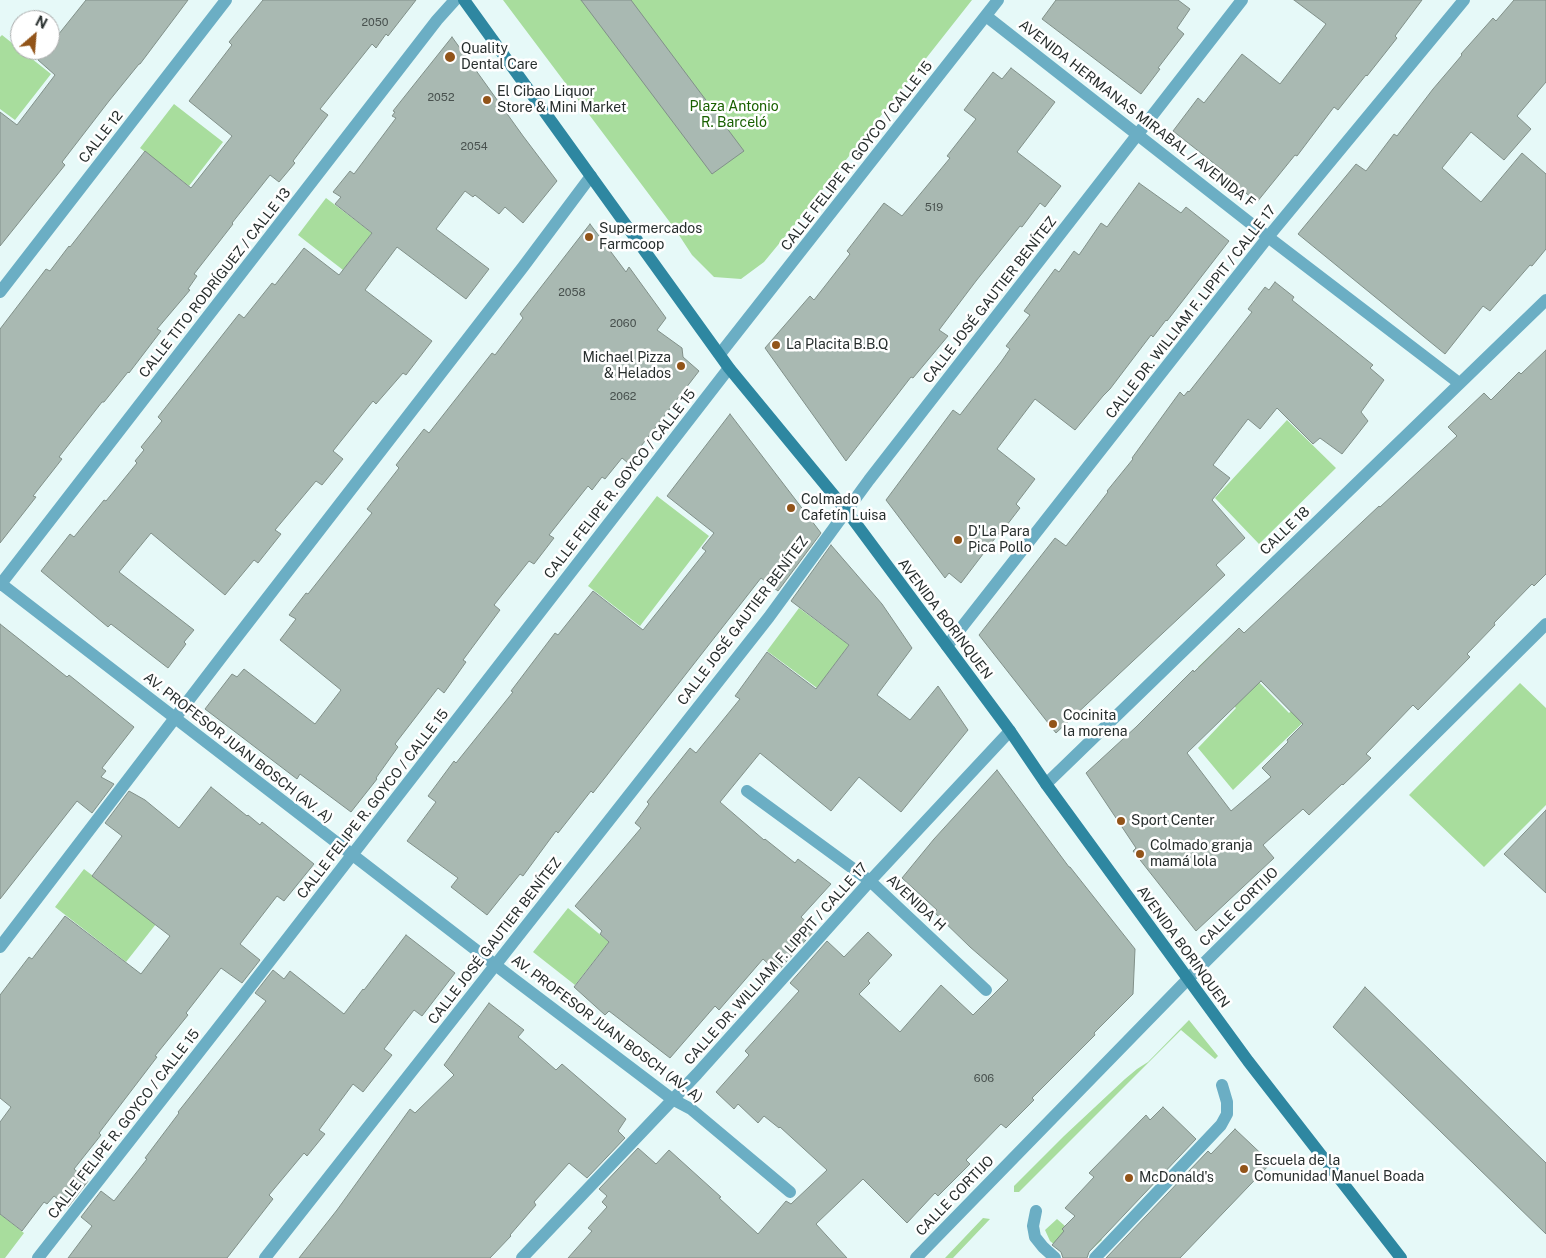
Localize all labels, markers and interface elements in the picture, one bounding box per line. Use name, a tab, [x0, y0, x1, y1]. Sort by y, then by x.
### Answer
north arrow	[10, 10, 60, 60]
text: N	[33, 13, 50, 32]
house number: 2050	[361, 16, 389, 30]
street label: AVENIDA HERMANAS MIRABAL / AVENIDA F	[1016, 17, 1258, 211]
place label: Quality Dental Care	[461, 41, 538, 74]
marker: Quality Dental Care	[443, 50, 457, 64]
street label: CALLE FELIPE R. GOYCO / CALLE 15	[778, 58, 936, 254]
place label: El Cibao Liquor Store & Mini Market	[497, 84, 626, 116]
house number: 2052	[428, 91, 454, 105]
marker: El Cibao Liquor Store & Mini Market	[481, 94, 493, 106]
park label: Plaza Antonio R. Barceló	[689, 99, 779, 132]
street label: CALLE 12	[75, 108, 127, 166]
house number: 2054	[460, 140, 488, 154]
street label: CALLE TITO RODRÍGUEZ / CALLE 13	[136, 185, 294, 381]
house number: 519	[925, 201, 943, 215]
street label: CALLE DR. WILLIAM F. LIPPIT / CALLE 17	[1102, 202, 1280, 422]
street label: CALLE JOSÉ GAUTIER BENÍTEZ	[920, 213, 1060, 387]
place label: Supermercados Farmcoop	[599, 221, 702, 253]
marker: Supermercados Farmcoop	[583, 231, 595, 243]
house number: 2058	[558, 286, 586, 300]
house number: 2060	[610, 317, 636, 331]
place label: La Placita B.B.Q	[786, 337, 888, 353]
marker: La Placita B.B.Q	[770, 339, 782, 351]
place label: Michael Pizza & Helados	[582, 350, 671, 382]
marker: Michael Pizza & Helados	[675, 360, 687, 372]
street label: CALLE FELIPE R. GOYCO / CALLE 15	[541, 386, 699, 582]
house number: 2062	[610, 390, 636, 404]
place label: Colmado Cafetín Luisa	[801, 492, 886, 524]
marker: Colmado Cafetín Luisa	[785, 502, 797, 514]
street label: CALLE 18	[1257, 503, 1313, 559]
place label: D'La Para Pica Pollo	[968, 524, 1032, 556]
street label: CALLE JOSÉ GAUTIER BENÍTEZ	[674, 533, 812, 709]
marker: D'La Para Pica Pollo	[952, 534, 964, 546]
street label: AVENIDA BORINQUEN	[894, 555, 996, 683]
street label: AV. PROFESOR JUAN BOSCH (AV. A)	[140, 669, 336, 827]
street label: CALLE FELIPE R. GOYCO / CALLE 15	[294, 706, 452, 902]
place label: Cocinita la morena	[1063, 708, 1127, 740]
marker: Cocinita la morena	[1047, 718, 1059, 730]
place label: Sport Center	[1131, 813, 1215, 829]
marker: Sport Center	[1115, 815, 1127, 827]
place label: Colmado granja mamá lola	[1150, 838, 1252, 870]
marker: Colmado granja mamá lola	[1134, 848, 1146, 860]
street label: CALLE JOSÉ GAUTIER BENÍTEZ	[425, 854, 565, 1028]
street label: CALLE DR. WILLIAM F. LIPPIT / CALLE 17	[681, 859, 871, 1069]
street label: CALLE CORTIJO	[1196, 864, 1282, 950]
street label: AVENIDA H	[883, 871, 949, 935]
street label: AVENIDA BORINQUEN	[1133, 883, 1233, 1011]
street label: AV. PROFESOR JUAN BOSCH (AV. A)	[508, 952, 706, 1106]
street label: CALLE FELIPE R. GOYCO / CALLE 15	[45, 1026, 203, 1222]
house number: 606	[974, 1072, 994, 1086]
street label: CALLE CORTIJO	[913, 1152, 997, 1240]
place label: Escuela de la Comunidad Manuel Boada	[1254, 1153, 1424, 1186]
marker: Escuela de la Comunidad Manuel Boada	[1238, 1163, 1250, 1175]
place label: McDonald's	[1139, 1170, 1214, 1186]
marker: McDonald's	[1123, 1172, 1135, 1184]

